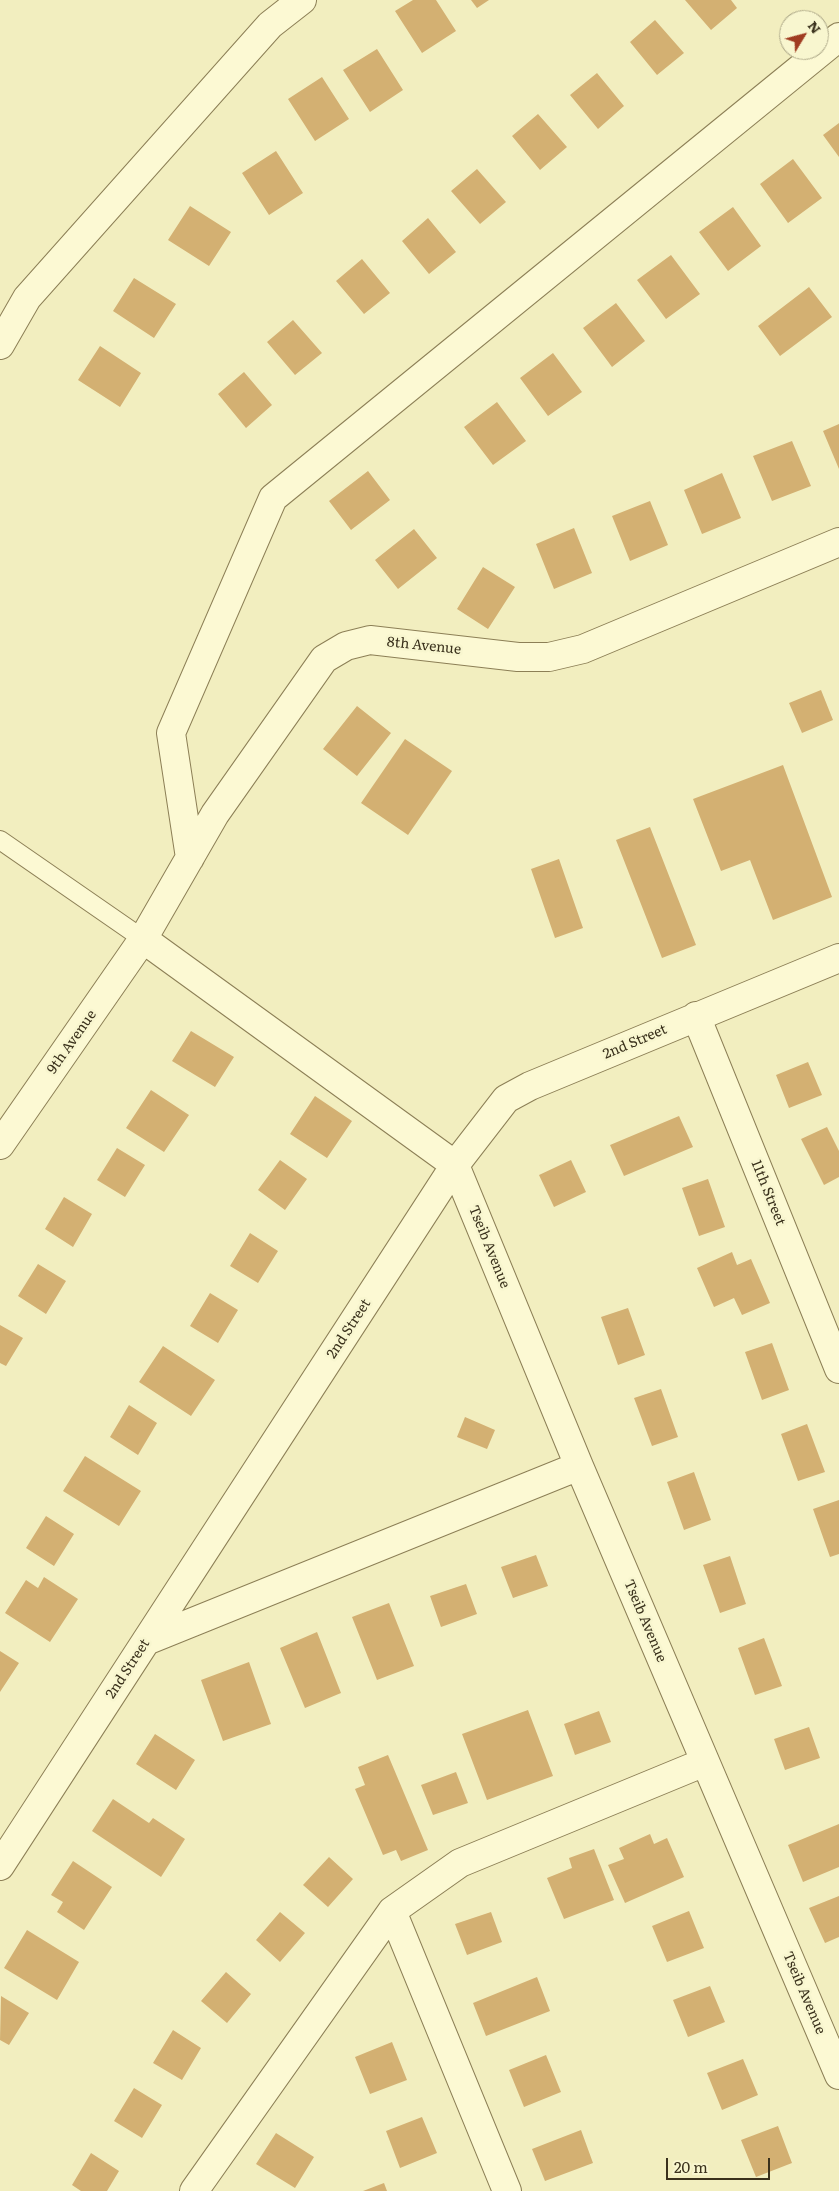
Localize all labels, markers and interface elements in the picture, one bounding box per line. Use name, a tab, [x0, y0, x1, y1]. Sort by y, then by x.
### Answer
north arrow	[779, 10, 829, 60]
text: N	[804, 16, 827, 37]
street label: 8th Avenue	[386, 634, 462, 658]
street label: 9th Avenue	[44, 1007, 100, 1077]
street label: 2nd Street	[601, 1021, 669, 1063]
street label: 11th Street	[747, 1158, 789, 1228]
street label: Tseib Avenue	[465, 1203, 513, 1291]
street label: 2nd Street	[324, 1296, 374, 1362]
street label: Tseib Avenue	[620, 1577, 670, 1665]
street label: 2nd Street	[103, 1636, 153, 1702]
street label: Tseib Avenue	[779, 1949, 829, 2037]
scale bar	[669, 2148, 773, 2180]
text: 20 m	[674, 2155, 708, 2178]

